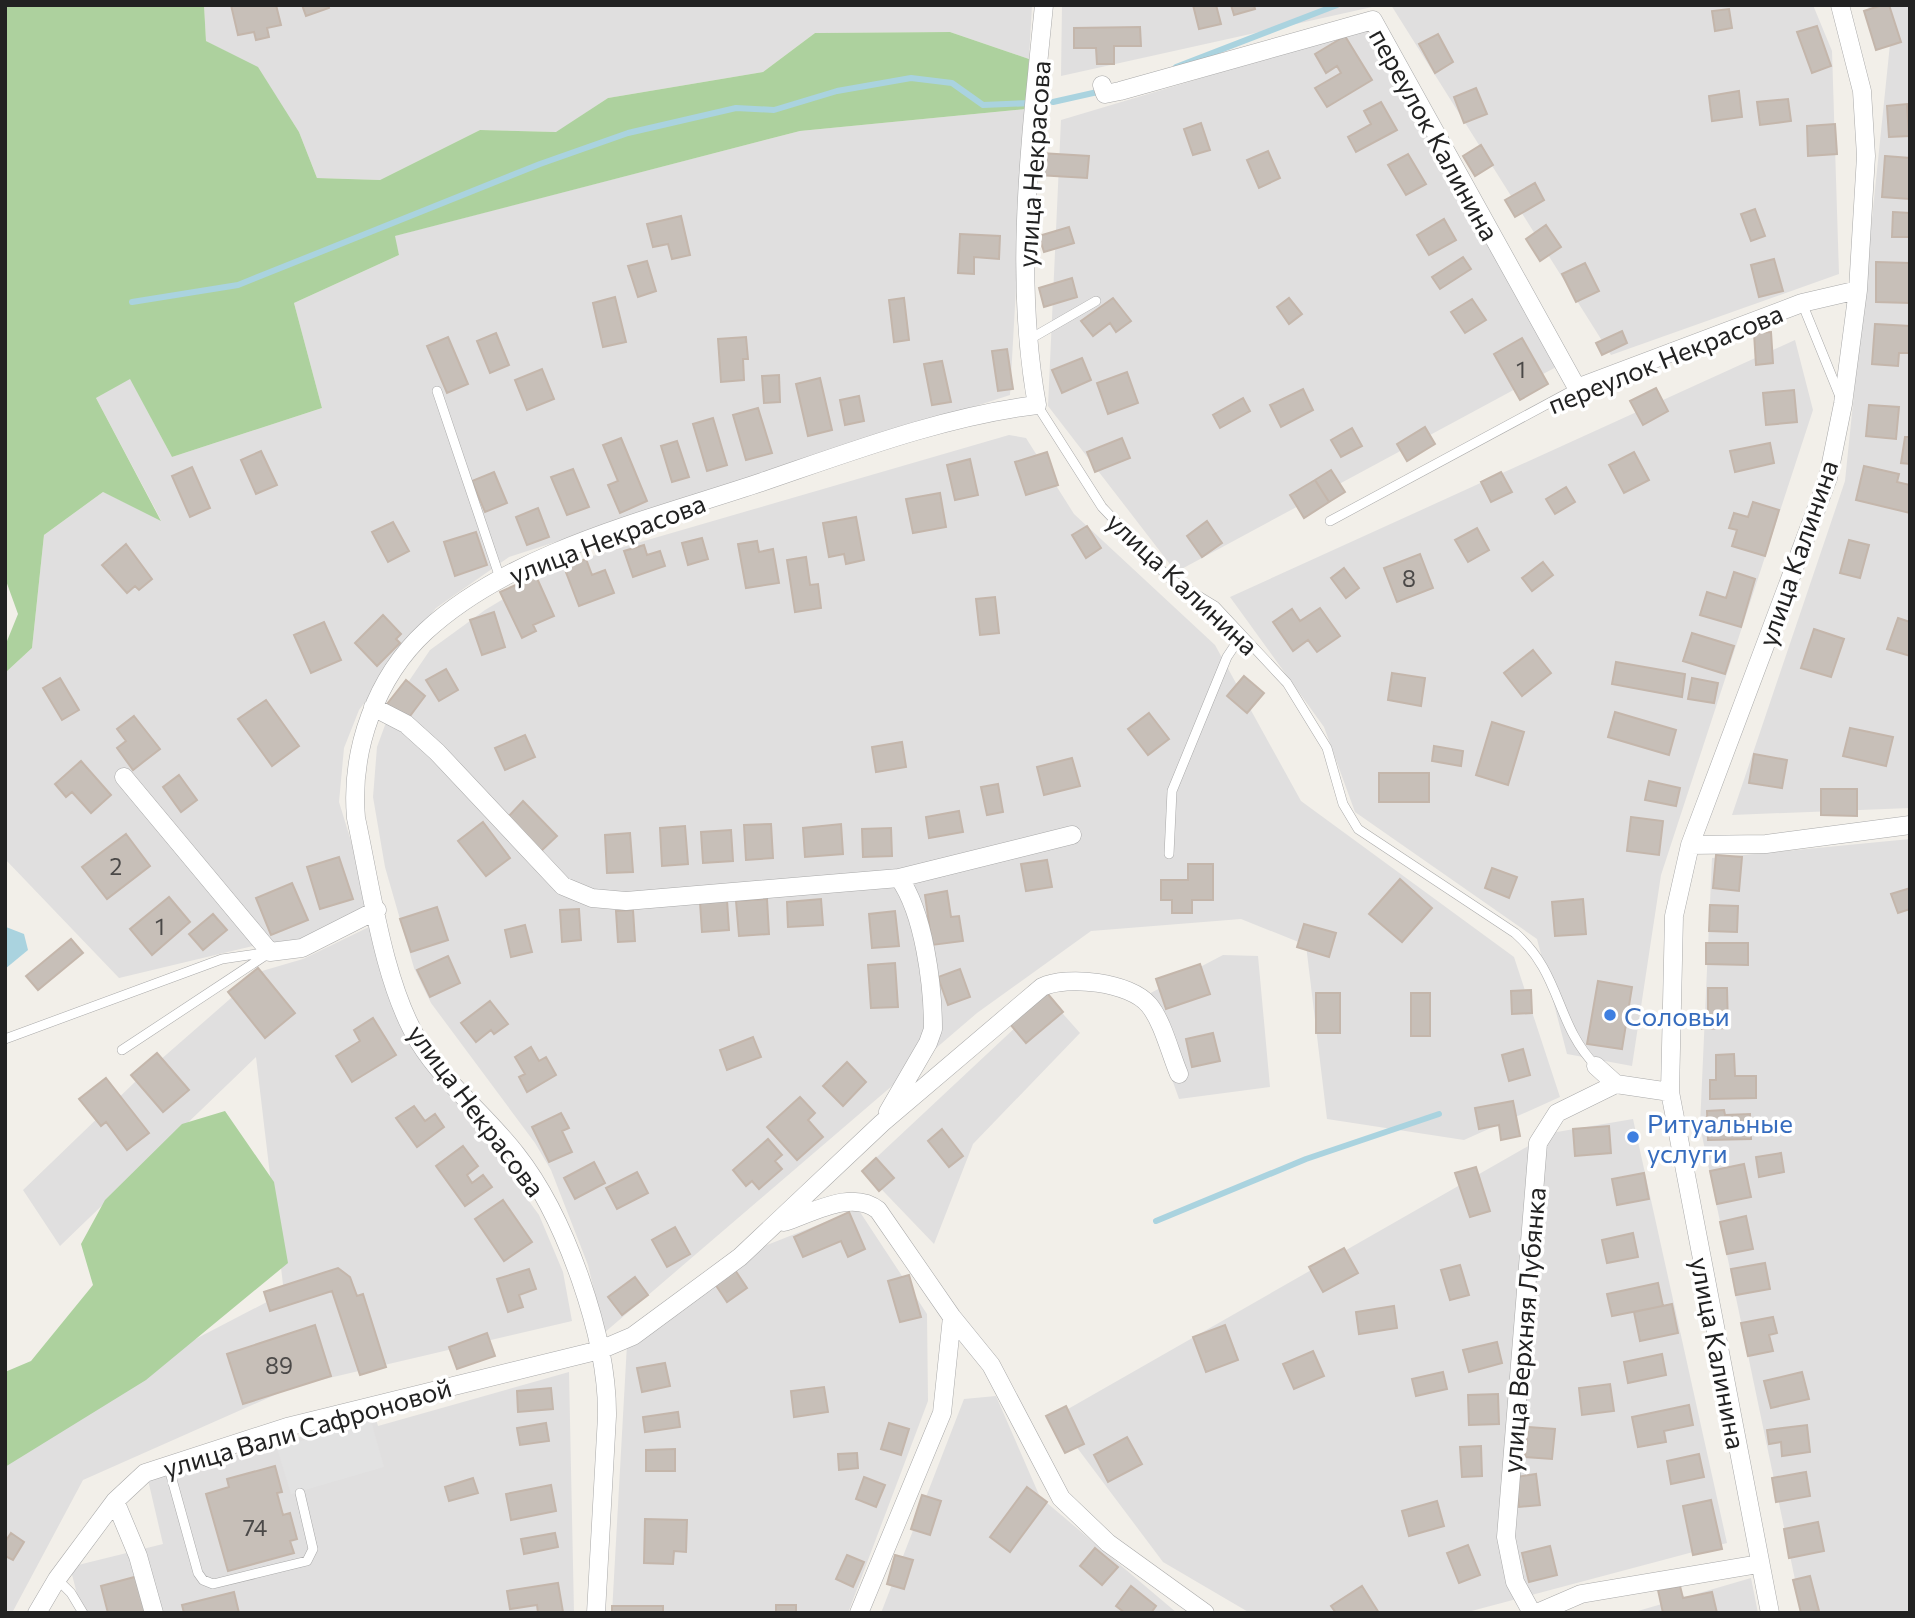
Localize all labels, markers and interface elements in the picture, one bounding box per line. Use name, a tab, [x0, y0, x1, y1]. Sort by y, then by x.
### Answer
street label: переулок Калинина	[1364, 22, 1506, 246]
street label: улица Некрасова	[1010, 59, 1056, 269]
street label: переулок Некрасова	[1543, 297, 1787, 419]
house number: 1	[1516, 355, 1526, 383]
street label: улица Калинина	[1751, 456, 1843, 650]
street label: улица Некрасова	[505, 486, 709, 590]
street label: улица Калинина	[1101, 505, 1265, 661]
house number: 8	[1402, 564, 1416, 592]
house number: 2	[110, 852, 122, 880]
house number: 1	[155, 912, 165, 940]
place label: Соловьи	[1624, 1000, 1730, 1031]
marker: Соловьи	[1602, 1007, 1618, 1023]
street label: улица Некрасова	[402, 1018, 552, 1202]
place label: Ритуальные услуги	[1647, 1107, 1793, 1168]
marker: Ритуальные услуги	[1625, 1129, 1641, 1145]
street label: улица Верхняя Лубянка	[1495, 1186, 1551, 1474]
street label: улица Калинина	[1685, 1254, 1753, 1452]
house number: 89	[265, 1351, 293, 1379]
street label: улица Вали Сафроновой	[159, 1371, 455, 1483]
house number: 74	[243, 1513, 267, 1541]

